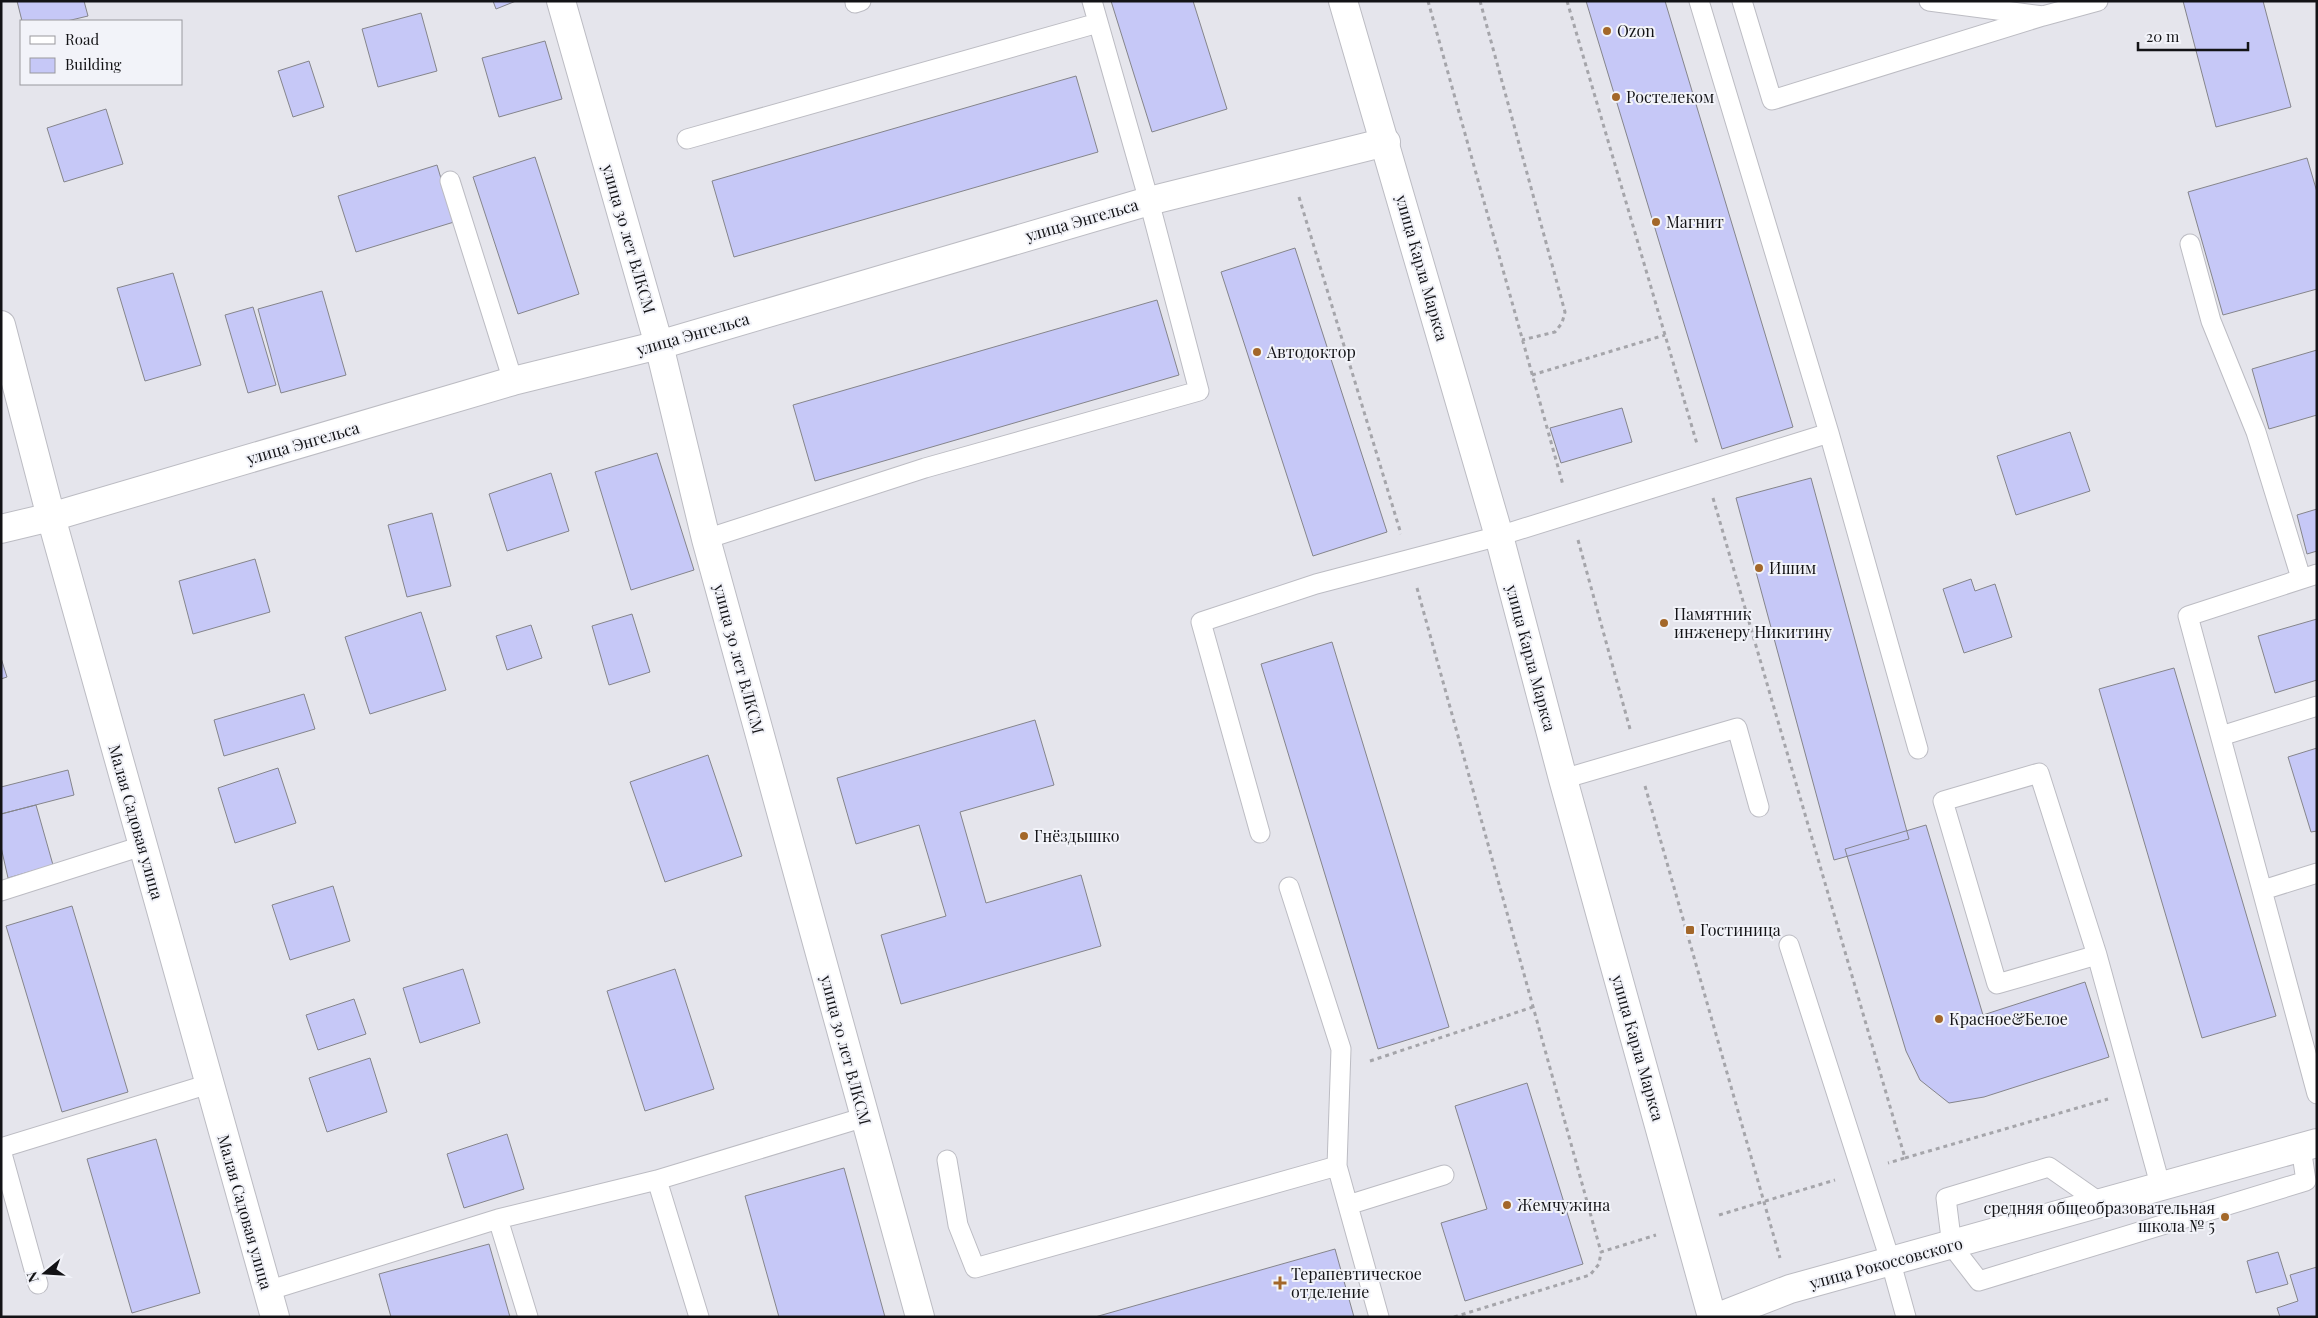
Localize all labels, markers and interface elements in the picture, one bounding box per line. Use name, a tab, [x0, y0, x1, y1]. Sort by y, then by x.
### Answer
legend	[20, 20, 182, 85]
place label: Ozon	[1617, 20, 1655, 41]
scale bar	[2138, 20, 2248, 52]
marker: Ozon	[1601, 25, 1613, 37]
text: 20 m	[2146, 26, 2180, 46]
text: Road	[65, 29, 99, 49]
text: Building	[65, 54, 122, 74]
place label: Ростелеком	[1626, 86, 1714, 107]
marker: Ростелеком	[1610, 91, 1622, 103]
street label: улица 30 лет ВЛКСМ	[598, 161, 661, 316]
street label: улица Карла Маркса	[1391, 191, 1453, 343]
street label: улица Энгельса	[1022, 193, 1141, 246]
place label: Магнит	[1666, 211, 1724, 232]
marker: Магнит	[1650, 216, 1662, 228]
street label: улица Энгельса	[633, 307, 752, 360]
place label: Автодоктор	[1266, 341, 1356, 362]
marker: Автодоктор	[1251, 346, 1263, 358]
street label: улица Энгельса	[243, 416, 362, 469]
place label: Ишим	[1769, 557, 1816, 578]
marker: Ишим	[1753, 562, 1765, 574]
street label: улица 30 лет ВЛКСМ	[709, 581, 770, 736]
street label: улица Карла Маркса	[1502, 581, 1561, 734]
place label: Памятник инженеру Никитину	[1674, 603, 1832, 642]
marker: Памятник инженеру Никитину	[1658, 617, 1670, 629]
street label: Малая Садовая улица	[104, 742, 169, 902]
place label: Гнёздышко	[1034, 825, 1120, 846]
marker: Гнёздышко	[1018, 830, 1030, 842]
place label: Гостиница	[1700, 919, 1781, 940]
marker: Гостиница	[1684, 924, 1696, 936]
street label: улица Карла Маркса	[1607, 971, 1669, 1123]
street label: улица 30 лет ВЛКСМ	[816, 972, 877, 1127]
place label: Красное&Белое	[1949, 1008, 2068, 1029]
marker: Красное&Белое	[1933, 1013, 1945, 1025]
street label: Малая Садовая улица	[213, 1132, 278, 1292]
place label: Жемчужина	[1517, 1194, 1610, 1215]
place label: средняя общеобразовательная школа № 5	[1984, 1197, 2215, 1236]
marker: Жемчужина	[1501, 1199, 1513, 1211]
marker: средняя общеобразовательная школа № 5	[2219, 1211, 2231, 1223]
street label: улица Рокоссовского	[1806, 1232, 1965, 1293]
north arrow	[20, 1248, 70, 1298]
place label: Терапевтическое отделение	[1291, 1263, 1422, 1302]
text: N	[22, 1269, 43, 1285]
marker: Терапевтическое отделение	[1273, 1276, 1287, 1290]

